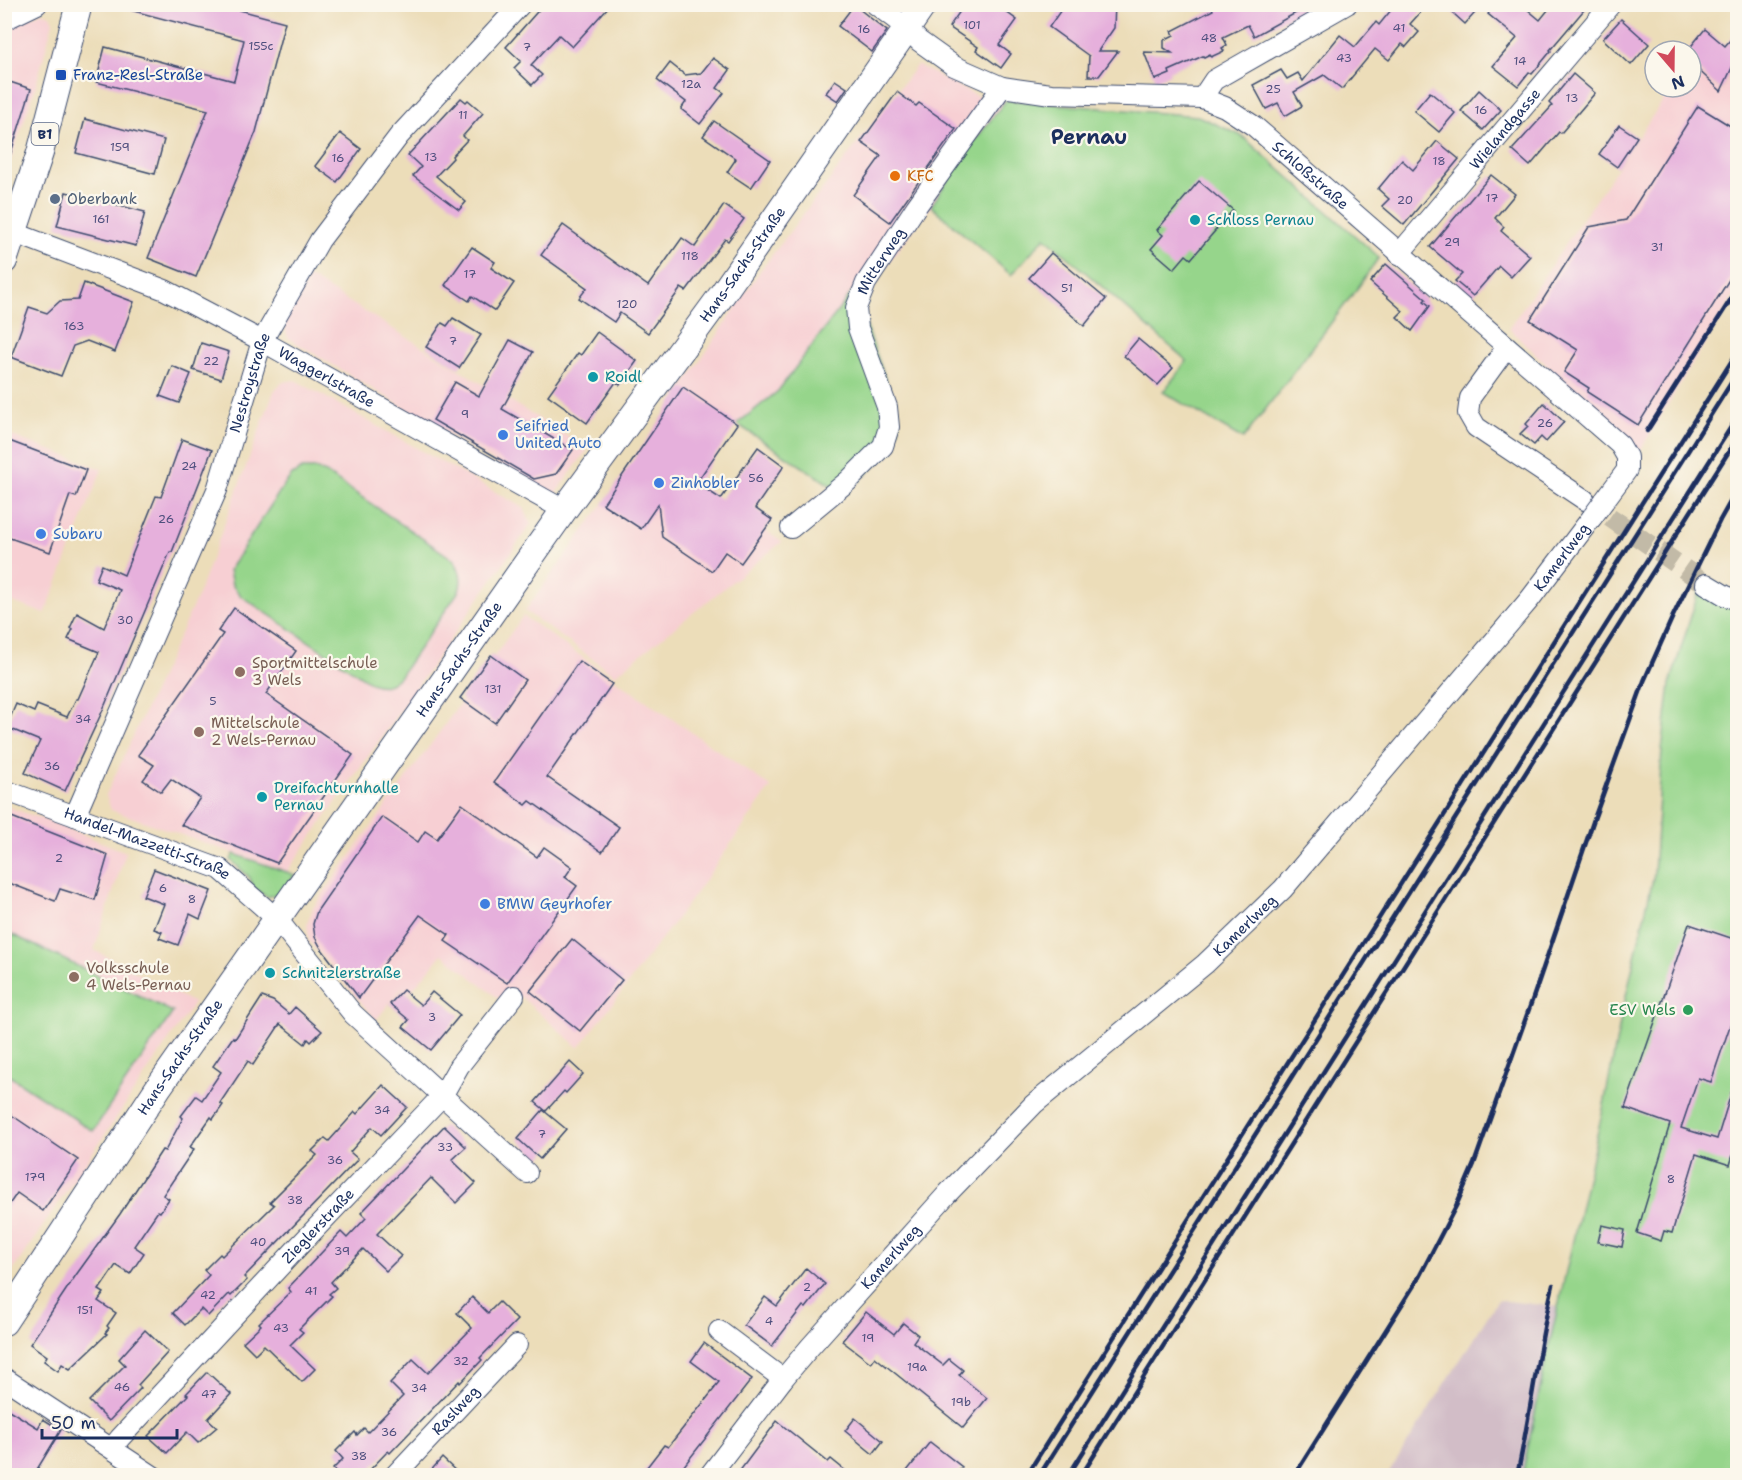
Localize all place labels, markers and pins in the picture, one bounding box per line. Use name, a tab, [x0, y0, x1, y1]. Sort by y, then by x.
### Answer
place label: Franz-Resl-Straße	[73, 65, 203, 85]
marker: Franz-Resl-Straße	[54, 68, 68, 82]
place label: KFC	[907, 166, 934, 186]
marker: KFC	[888, 169, 902, 183]
place label: Oberbank	[67, 189, 137, 209]
marker: Oberbank	[48, 192, 62, 206]
place label: Schloss Pernau	[1207, 210, 1314, 230]
marker: Schloss Pernau	[1188, 213, 1202, 227]
place label: Roidl	[605, 367, 642, 387]
marker: Roidl	[586, 370, 600, 384]
place label: Seifried United Auto	[515, 416, 602, 453]
marker: Seifried United Auto	[496, 428, 510, 442]
place label: Zinhobler	[671, 473, 740, 493]
marker: Zinhobler	[652, 476, 666, 490]
place label: Subaru	[53, 524, 103, 544]
marker: Subaru	[34, 527, 48, 541]
place label: Sportmittelschule 3 Wels	[252, 653, 378, 690]
marker: Sportmittelschule 3 Wels	[233, 665, 247, 679]
place label: Mittelschule 2 Wels-Pernau	[211, 713, 316, 750]
marker: Mittelschule 2 Wels-Pernau	[192, 725, 206, 739]
place label: Dreifachturnhalle Pernau	[274, 778, 399, 815]
marker: Dreifachturnhalle Pernau	[255, 790, 269, 804]
place label: BMW Geyrhofer	[497, 894, 612, 914]
marker: BMW Geyrhofer	[478, 897, 492, 911]
place label: Volksschule 4 Wels-Pernau	[86, 958, 191, 995]
place label: Schnitzlerstraße	[282, 963, 401, 983]
marker: Schnitzlerstraße	[263, 966, 277, 980]
marker: Volksschule 4 Wels-Pernau	[67, 970, 81, 984]
place label: ESV Wels	[1609, 1000, 1676, 1020]
marker: ESV Wels	[1681, 1003, 1695, 1017]

